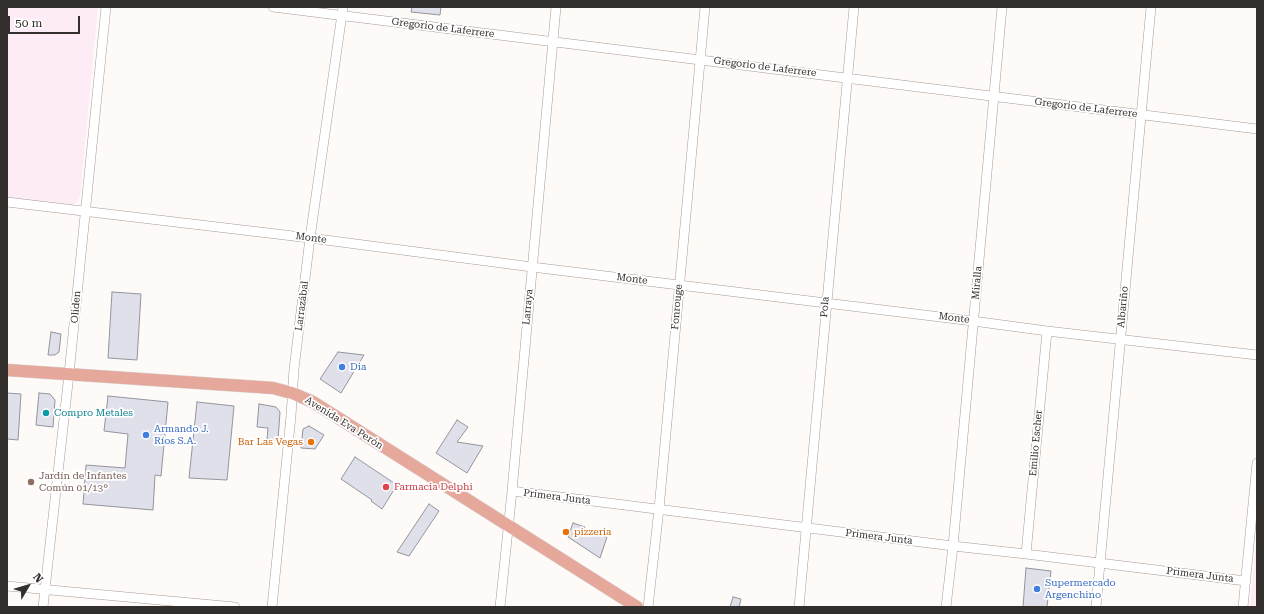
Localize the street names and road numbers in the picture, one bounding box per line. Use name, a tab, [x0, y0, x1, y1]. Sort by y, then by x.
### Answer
street label: Gregorio de Laferrere	[391, 16, 495, 40]
street label: Gregorio de Laferrere	[713, 55, 817, 79]
street label: Gregorio de Laferrere	[1034, 96, 1138, 120]
street label: Monte	[295, 230, 327, 246]
street label: Miralla	[970, 266, 984, 300]
street label: Monte	[616, 271, 648, 287]
street label: Larrazábal	[293, 280, 311, 332]
street label: Fonrouge	[669, 284, 685, 330]
street label: Albariño	[1115, 286, 1131, 328]
street label: Larraya	[520, 288, 536, 326]
street label: Oliden	[69, 290, 83, 324]
street label: Pola	[818, 296, 832, 318]
street label: Monte	[938, 310, 970, 326]
street label: Avenida Eva Perón	[303, 394, 385, 452]
street label: Emilio Escher	[1027, 409, 1045, 477]
street label: Primera Junta	[523, 487, 591, 507]
street label: Primera Junta	[845, 527, 913, 547]
street label: Primera Junta	[1166, 565, 1234, 585]

